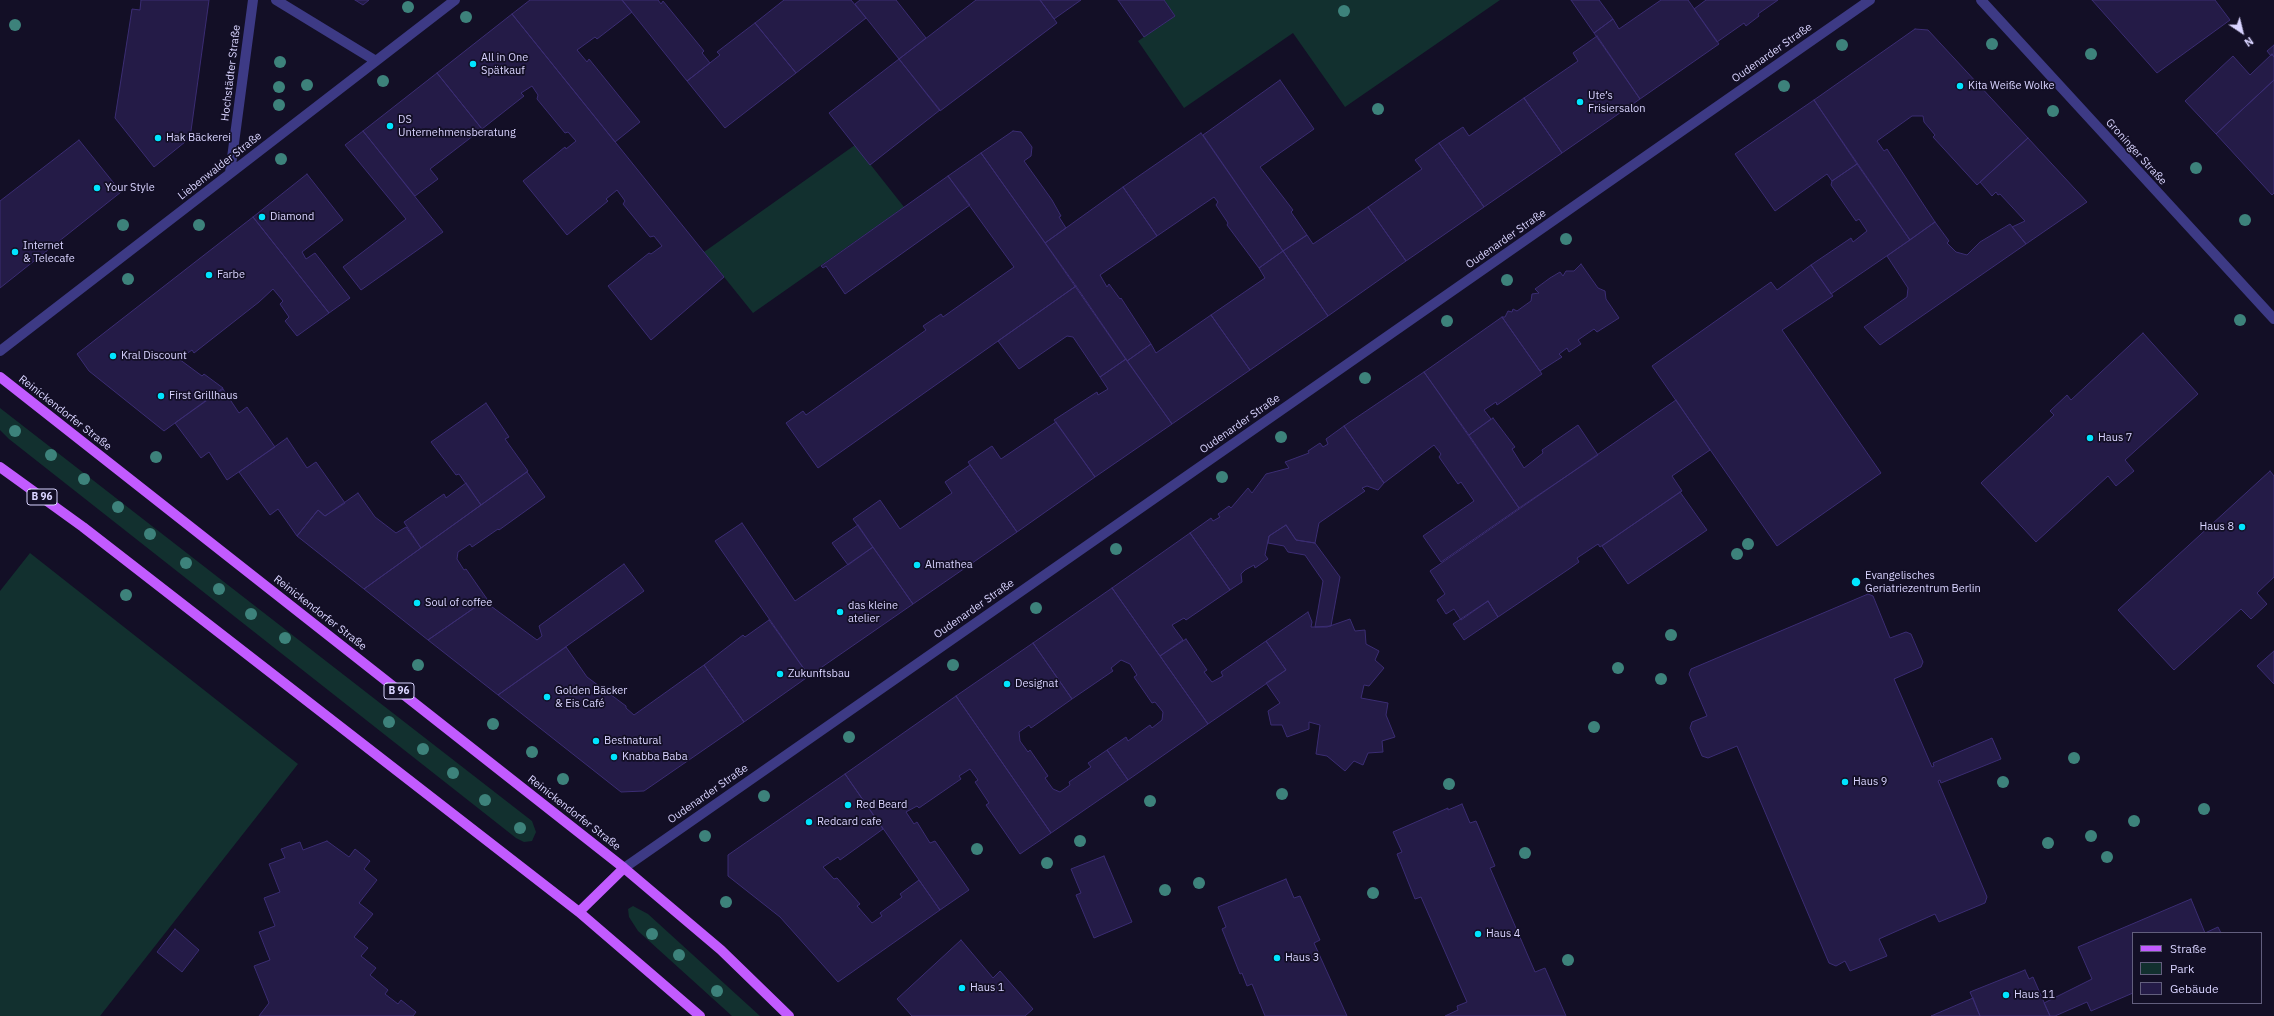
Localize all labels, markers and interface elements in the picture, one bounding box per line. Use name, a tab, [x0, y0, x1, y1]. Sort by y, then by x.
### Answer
north arrow	[2222, 12, 2262, 52]
street label: Oudenarder Straße	[1729, 20, 1815, 86]
street label: Hochstädter Straße	[219, 24, 243, 122]
text: N	[2242, 34, 2256, 50]
place label: All in One Spätkauf	[481, 51, 528, 77]
marker: All in One Spätkauf	[468, 59, 478, 69]
place label: Kita Weiße Wolke	[1968, 79, 2055, 93]
marker: Kita Weiße Wolke	[1955, 81, 1965, 91]
place label: Ute’s Frisiersalon	[1588, 89, 1646, 115]
marker: Ute’s Frisiersalon	[1575, 97, 1585, 107]
place label: DS Unternehmensberatung	[398, 113, 516, 139]
street label: Groninger Straße	[2103, 116, 2169, 188]
marker: DS Unternehmensberatung	[385, 121, 395, 131]
street label: Liebenwalder Straße	[176, 129, 264, 203]
place label: Hak Bäckerei	[166, 131, 231, 145]
marker: Hak Bäckerei	[153, 133, 163, 143]
place label: Your Style	[105, 181, 155, 195]
marker: Your Style	[92, 183, 102, 193]
street label: Oudenarder Straße	[1463, 206, 1549, 272]
place label: Diamond	[270, 210, 314, 224]
marker: Diamond	[257, 212, 267, 222]
place label: Internet & Telecafe	[23, 239, 75, 265]
marker: Internet & Telecafe	[10, 247, 20, 257]
place label: Farbe	[217, 268, 245, 282]
marker: Farbe	[204, 270, 214, 280]
place label: Kral Discount	[121, 349, 187, 363]
marker: Kral Discount	[108, 351, 118, 361]
street label: Reinickendorfer Straße	[16, 373, 114, 453]
place label: First Grillhaus	[169, 389, 238, 403]
marker: First Grillhaus	[156, 391, 166, 401]
street label: Oudenarder Straße	[1197, 391, 1283, 457]
place label: Haus 7	[2098, 431, 2132, 445]
marker: Haus 7	[2085, 433, 2095, 443]
road number: B 96	[27, 489, 57, 505]
place label: Haus 8	[2200, 520, 2234, 534]
marker: Haus 8	[2237, 522, 2247, 532]
place label: Almathea	[925, 558, 973, 572]
marker: Almathea	[912, 560, 922, 570]
place label: Evangelisches Geriatriezentrum Berlin	[1865, 569, 1981, 595]
street label: Reinickendorfer Straße	[271, 573, 369, 653]
street label: Oudenarder Straße	[931, 576, 1017, 642]
marker: Evangelisches Geriatriezentrum Berlin	[1850, 576, 1862, 588]
place label: Soul of coffee	[425, 596, 492, 610]
marker: Soul of coffee	[412, 598, 422, 608]
place label: das kleine atelier	[848, 599, 898, 625]
marker: das kleine atelier	[835, 607, 845, 617]
place label: Zukunftsbau	[788, 667, 850, 681]
marker: Zukunftsbau	[775, 669, 785, 679]
place label: Designat	[1015, 677, 1058, 691]
marker: Designat	[1002, 679, 1012, 689]
road number: B 96	[384, 683, 414, 699]
place label: Golden Bäcker & Eis Café	[555, 684, 627, 710]
marker: Golden Bäcker & Eis Café	[542, 692, 552, 702]
place label: Bestnatural	[604, 734, 661, 748]
marker: Bestnatural	[591, 736, 601, 746]
place label: Knabba Baba	[622, 750, 688, 764]
marker: Knabba Baba	[609, 752, 619, 762]
street label: Oudenarder Straße	[665, 761, 751, 827]
street label: Reinickendorfer Straße	[525, 773, 623, 853]
place label: Haus 9	[1853, 775, 1887, 789]
marker: Haus 9	[1840, 777, 1850, 787]
place label: Red Beard	[856, 798, 907, 812]
marker: Red Beard	[843, 800, 853, 810]
place label: Redcard cafe	[817, 815, 882, 829]
marker: Redcard cafe	[804, 817, 814, 827]
place label: Haus 4	[1486, 927, 1520, 941]
marker: Haus 4	[1473, 929, 1483, 939]
legend	[2132, 932, 2262, 1004]
text: Straße	[2170, 941, 2206, 956]
place label: Haus 3	[1285, 951, 1319, 965]
marker: Haus 3	[1272, 953, 1282, 963]
text: Park	[2170, 961, 2194, 976]
place label: Haus 1	[970, 981, 1004, 995]
text: Gebäude	[2170, 981, 2219, 996]
marker: Haus 1	[957, 983, 967, 993]
place label: Haus 11	[2014, 988, 2055, 1002]
marker: Haus 11	[2001, 990, 2011, 1000]

